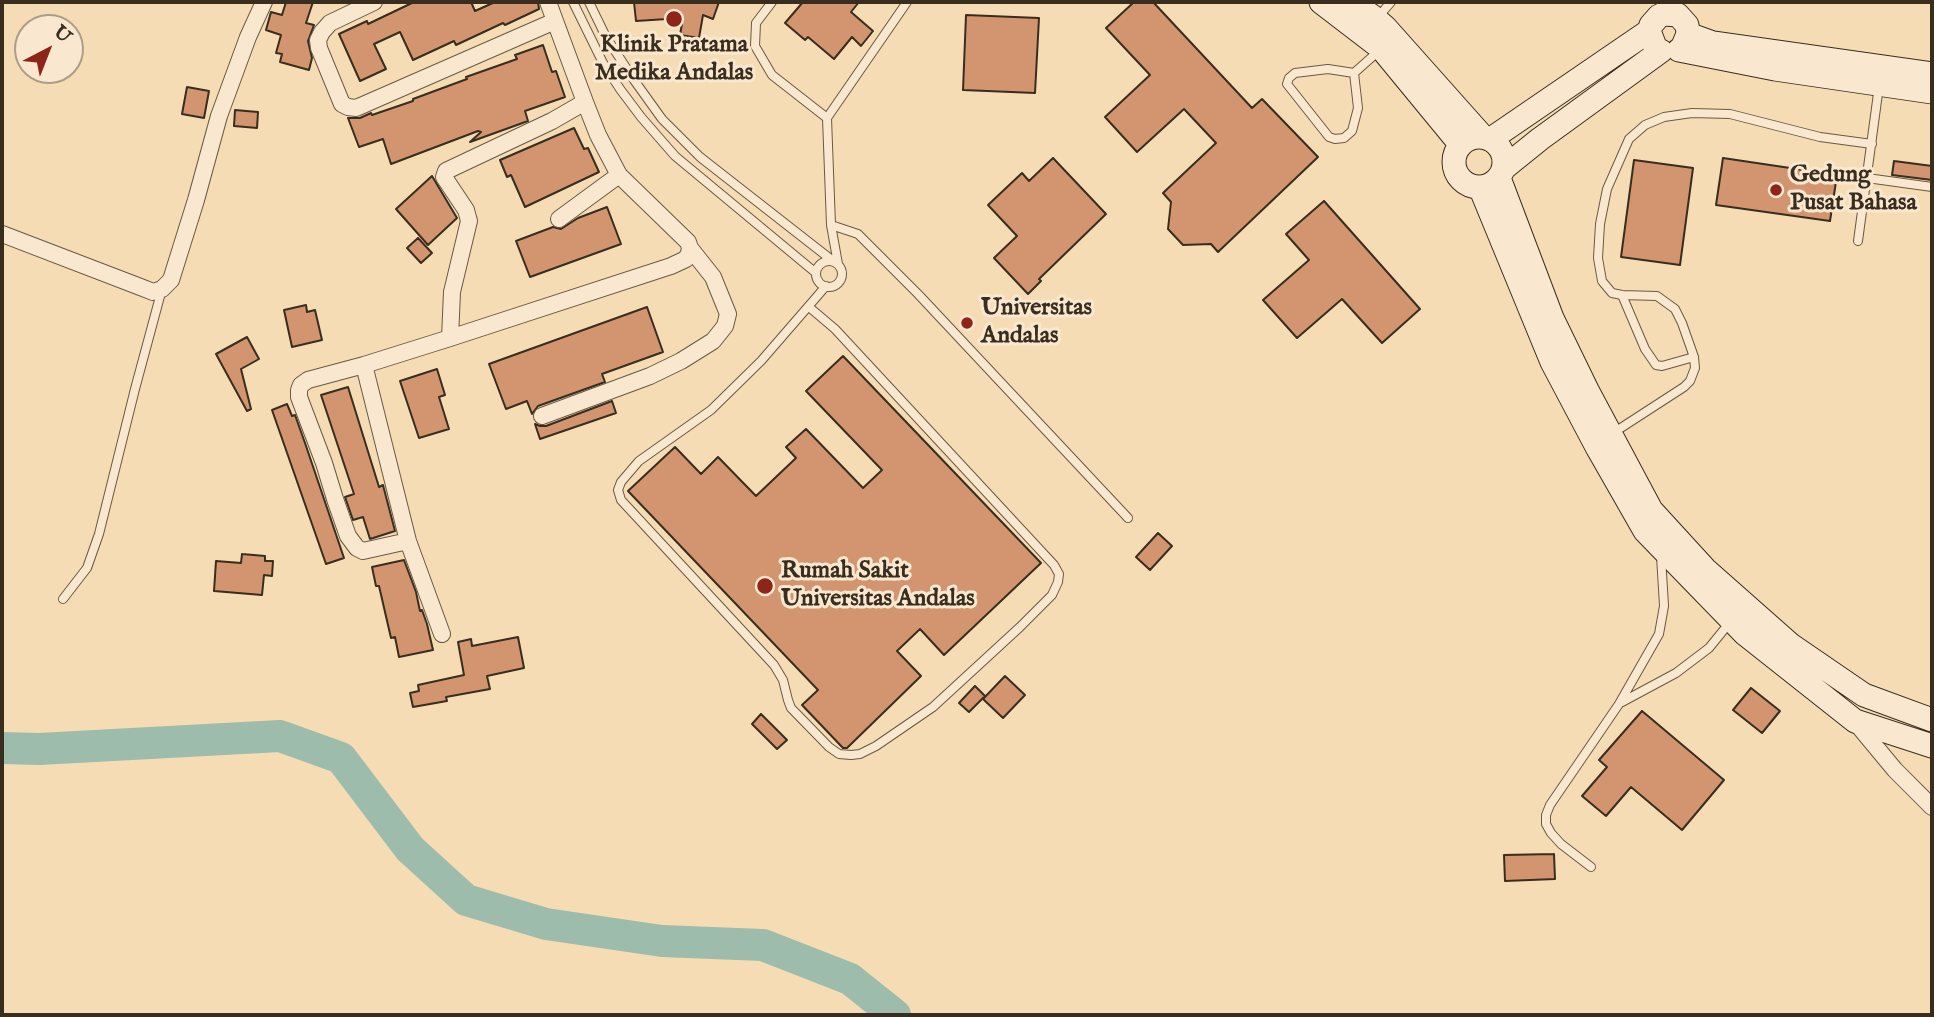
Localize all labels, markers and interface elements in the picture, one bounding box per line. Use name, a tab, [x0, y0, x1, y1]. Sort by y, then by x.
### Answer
marker: Klinik Pratama Medika Andalas	[664, 9, 684, 29]
north arrow	[14, 14, 84, 84]
text: U	[48, 21, 76, 49]
place label: Klinik Pratama Medika Andalas	[595, 32, 753, 88]
place label: Gedung Pusat Bahasa	[1790, 162, 1917, 218]
marker: Gedung Pusat Bahasa	[1768, 182, 1784, 198]
place label: Universitas Andalas	[981, 295, 1092, 351]
marker: Universitas Andalas	[959, 315, 975, 331]
place label: Rumah Sakit Universitas Andalas	[781, 558, 975, 614]
marker: Rumah Sakit Universitas Andalas	[755, 576, 775, 596]

